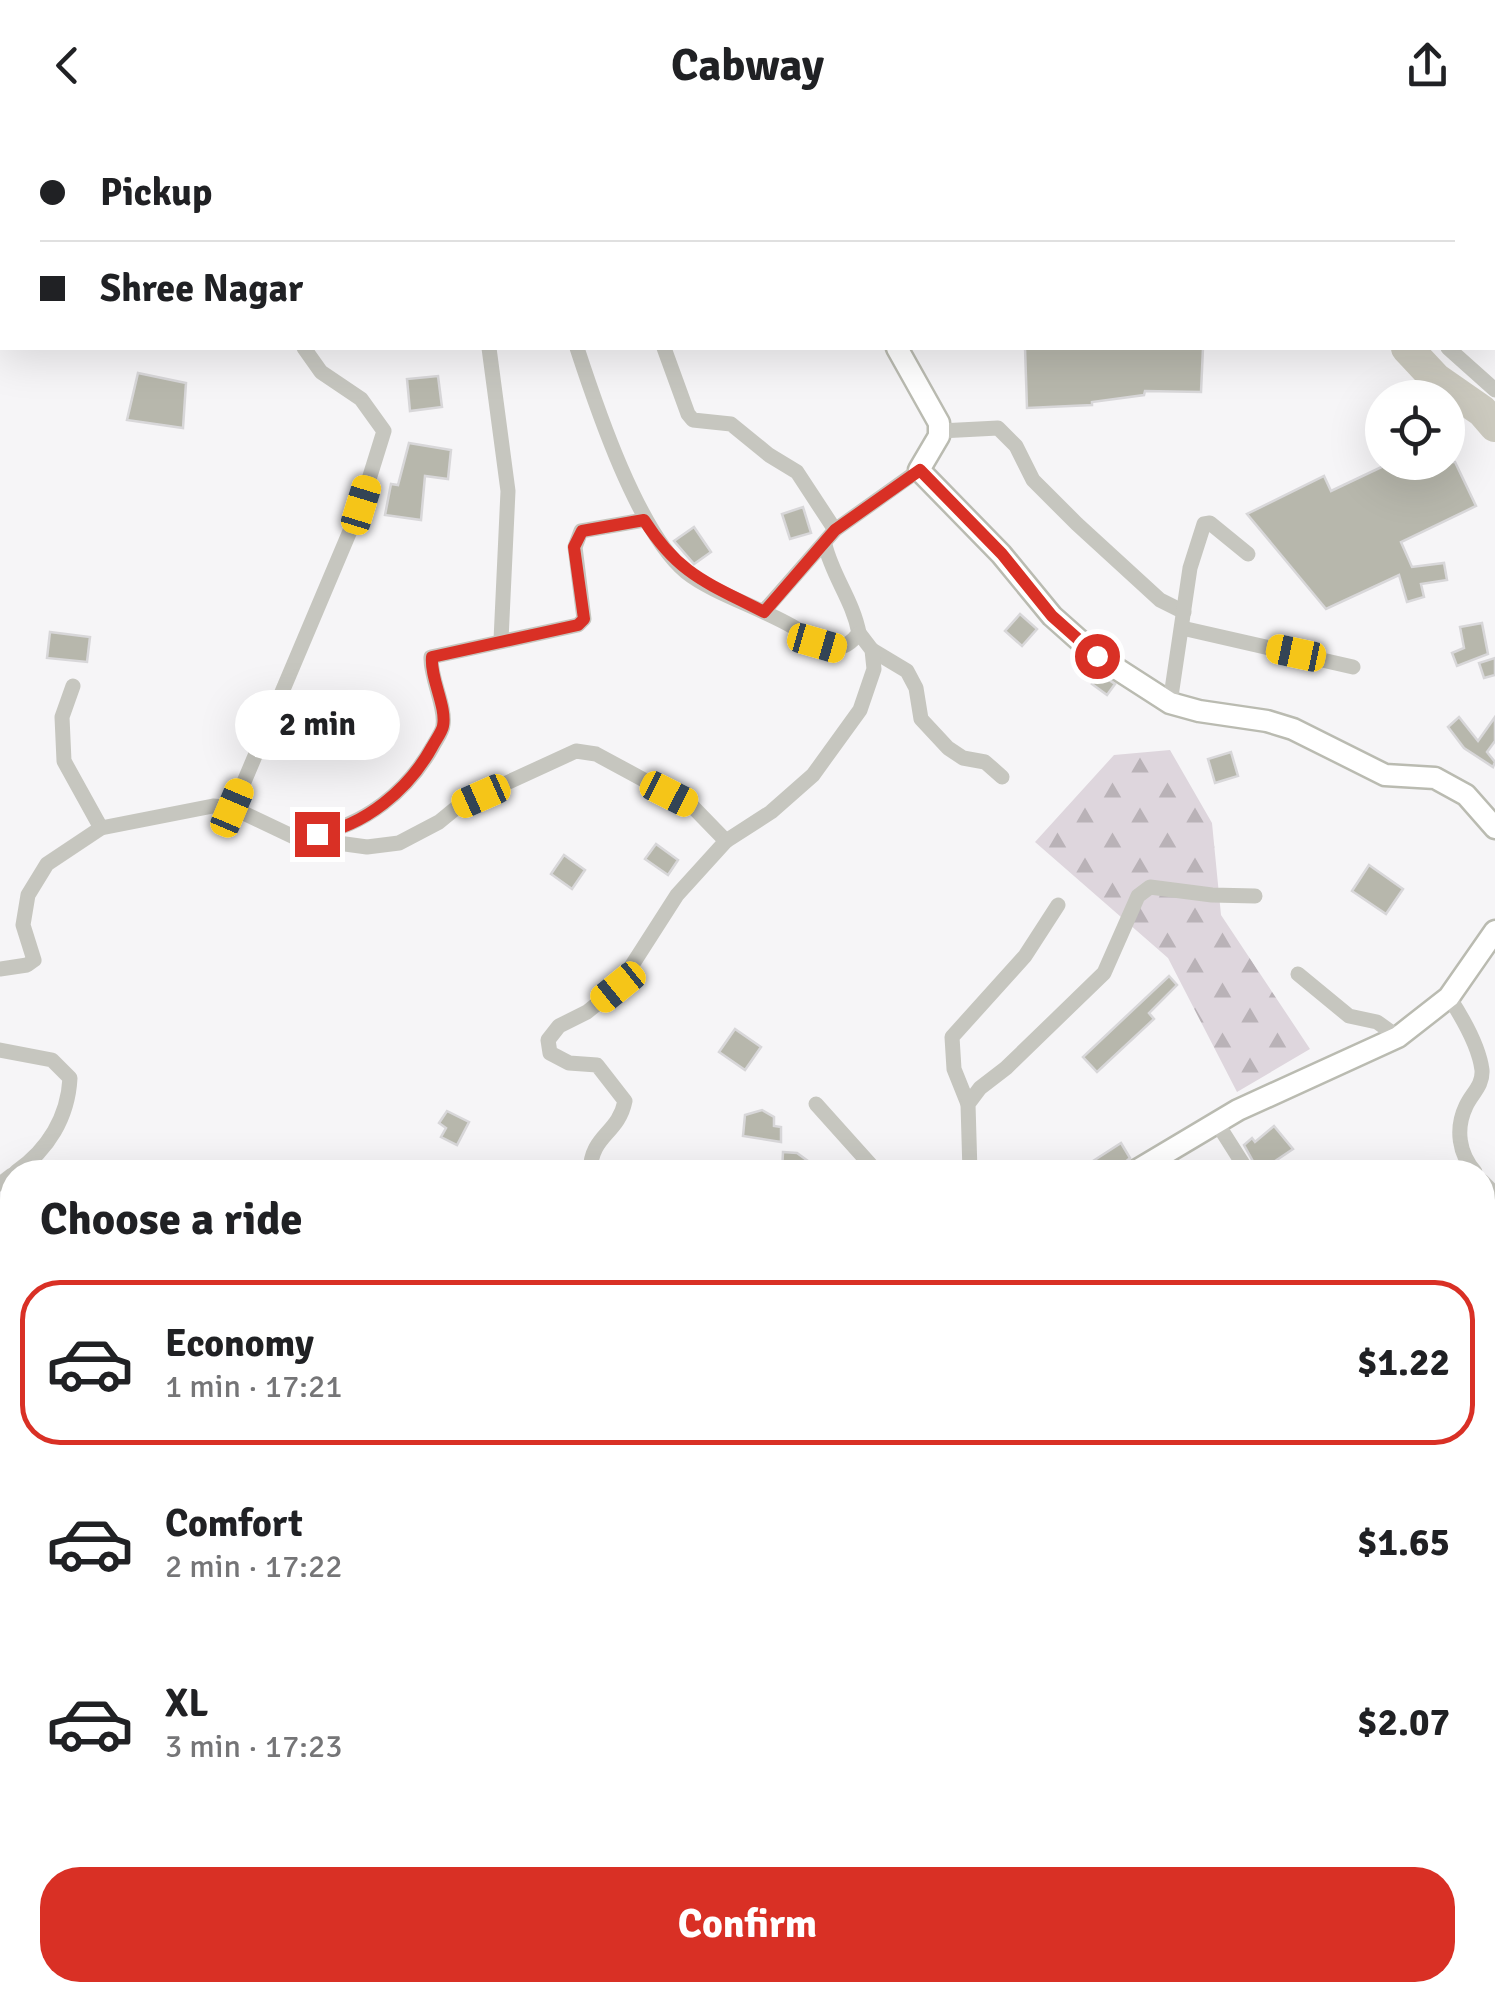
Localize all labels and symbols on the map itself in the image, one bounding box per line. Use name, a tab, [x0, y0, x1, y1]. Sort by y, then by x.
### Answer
car	[338, 472, 384, 538]
car	[784, 620, 850, 666]
car	[1264, 632, 1328, 674]
route start	[1075, 634, 1120, 679]
callout: 2 min	[234, 689, 400, 759]
car	[635, 767, 703, 821]
car	[447, 770, 515, 822]
car	[206, 775, 258, 841]
route end	[295, 812, 340, 857]
car	[585, 956, 651, 1018]

